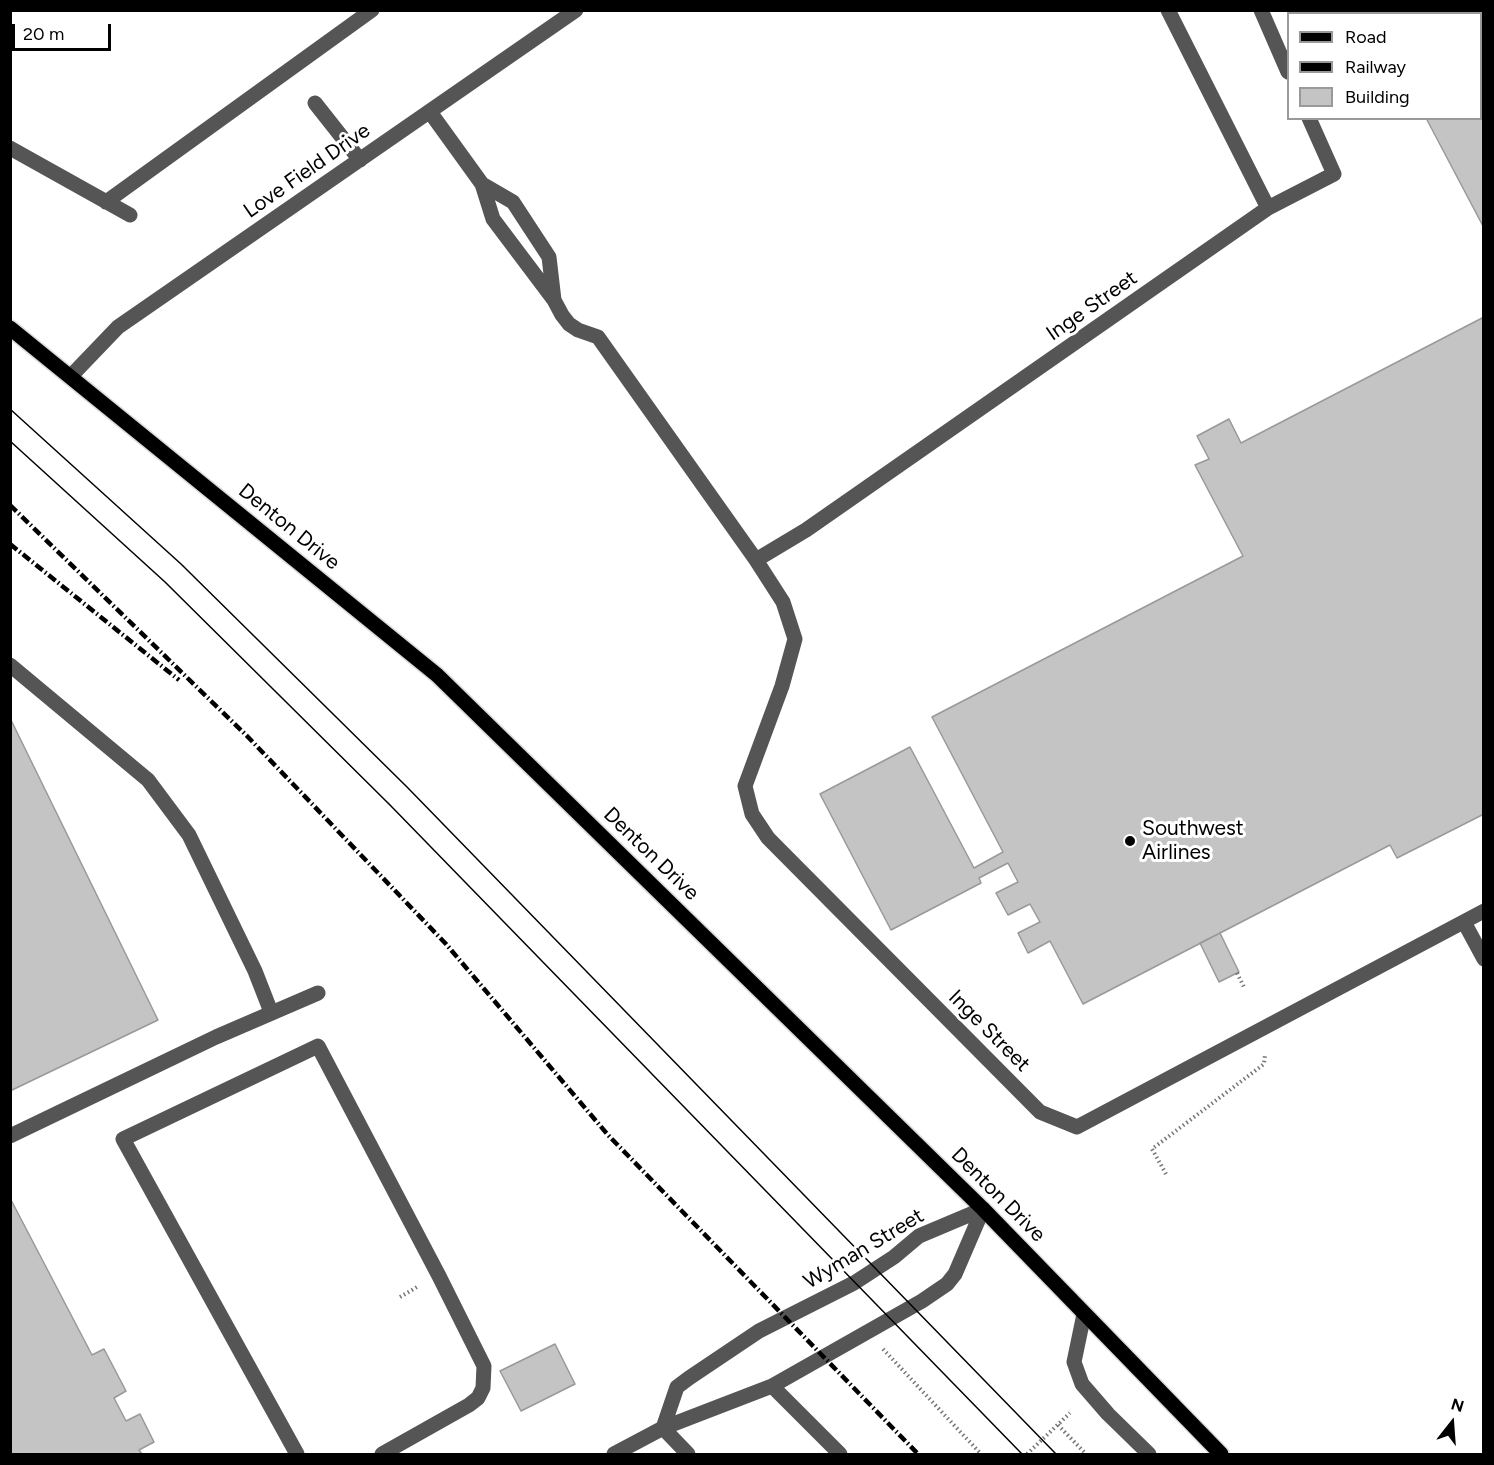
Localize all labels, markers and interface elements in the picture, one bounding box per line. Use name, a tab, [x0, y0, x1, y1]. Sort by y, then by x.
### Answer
scale bar	[15, 12, 114, 50]
legend	[1287, 12, 1482, 120]
text: 20 m	[23, 23, 64, 45]
text: Road	[1345, 26, 1386, 48]
text: Railway	[1345, 56, 1406, 78]
text: Building	[1345, 86, 1410, 108]
street label: Love Field Drive	[239, 118, 375, 224]
street label: Inge Street	[1042, 266, 1142, 346]
street label: Denton Drive	[233, 478, 345, 576]
street label: Denton Drive	[598, 802, 704, 906]
place label: Southwest Airlines	[1142, 816, 1244, 866]
marker: Southwest Airlines	[1123, 834, 1137, 848]
street label: Inge Street	[943, 985, 1035, 1077]
street label: Denton Drive	[946, 1143, 1050, 1247]
street label: Wyman Street	[799, 1203, 929, 1295]
north arrow	[1422, 1393, 1482, 1453]
text: N	[1449, 1394, 1466, 1416]

